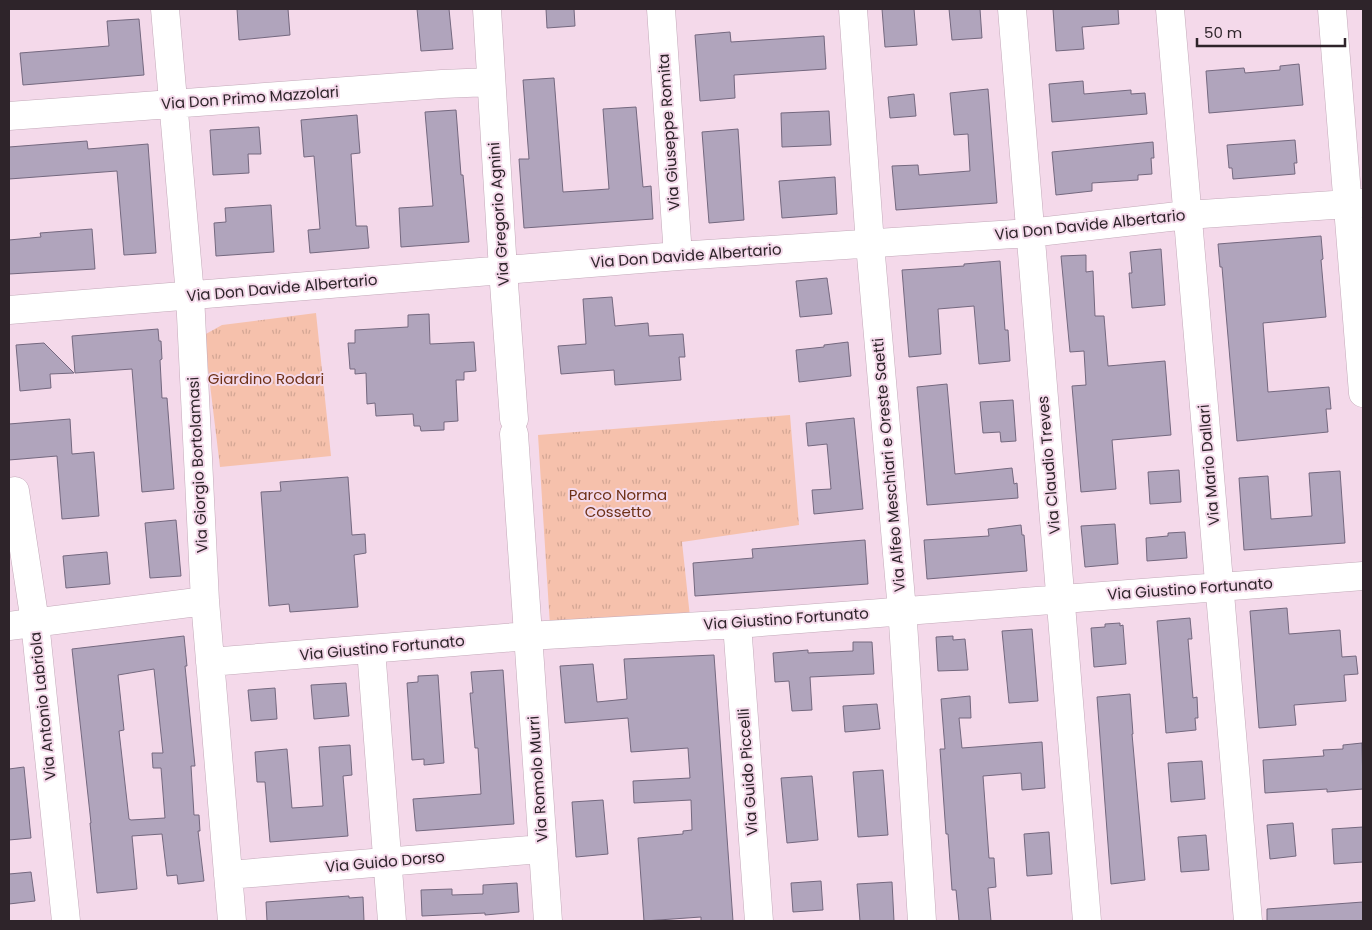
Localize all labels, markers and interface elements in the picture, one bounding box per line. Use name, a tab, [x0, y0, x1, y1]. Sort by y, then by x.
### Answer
scale bar	[1197, 15, 1344, 47]
text: 50 m	[1204, 22, 1242, 43]
street label: Via Giuseppe Romita	[653, 53, 684, 211]
street label: Via Don Primo Mazzolari	[160, 81, 340, 114]
street label: Via Gregorio Agnini	[483, 141, 514, 287]
street label: Via Don Davide Albertario	[994, 204, 1186, 245]
street label: Via Don Davide Albertario	[590, 238, 782, 273]
street label: Via Don Davide Albertario	[186, 269, 378, 306]
street label: Via Alfeo Meschiari e Oreste Saetti	[867, 337, 910, 593]
park label: Giardino Rodari	[208, 368, 324, 389]
street label: Via Giorgio Bortolamasi	[182, 376, 213, 554]
street label: Via Claudio Treves	[1032, 395, 1065, 535]
street label: Via Mario Dallari	[1193, 404, 1224, 526]
park label: Parco Norma Cossetto	[569, 484, 667, 522]
street label: Via Giustino Fortunato	[1107, 572, 1273, 605]
street label: Via Giustino Fortunato	[703, 602, 869, 635]
street label: Via Giustino Fortunato	[298, 630, 465, 665]
street label: Via Antonio Labriola	[24, 631, 61, 781]
street label: Via Guido Piccelli	[733, 708, 762, 836]
street label: Via Romolo Murri	[523, 715, 552, 843]
street label: Via Guido Dorso	[324, 846, 446, 877]

